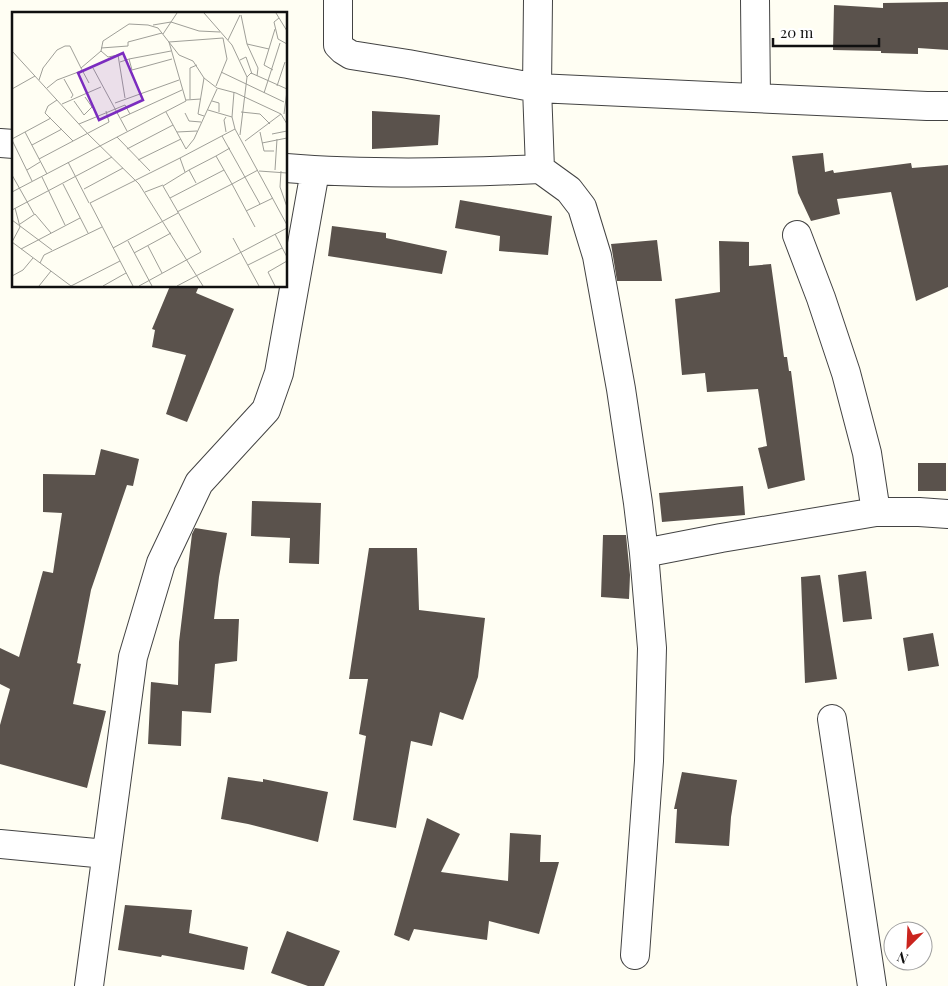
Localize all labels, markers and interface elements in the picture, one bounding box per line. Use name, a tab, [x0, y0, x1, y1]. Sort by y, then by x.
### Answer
inset map	[12, 12, 288, 288]
scale bar	[773, 15, 879, 47]
text: 20 m	[780, 22, 814, 42]
north arrow	[883, 921, 933, 971]
text: N	[894, 948, 911, 969]

